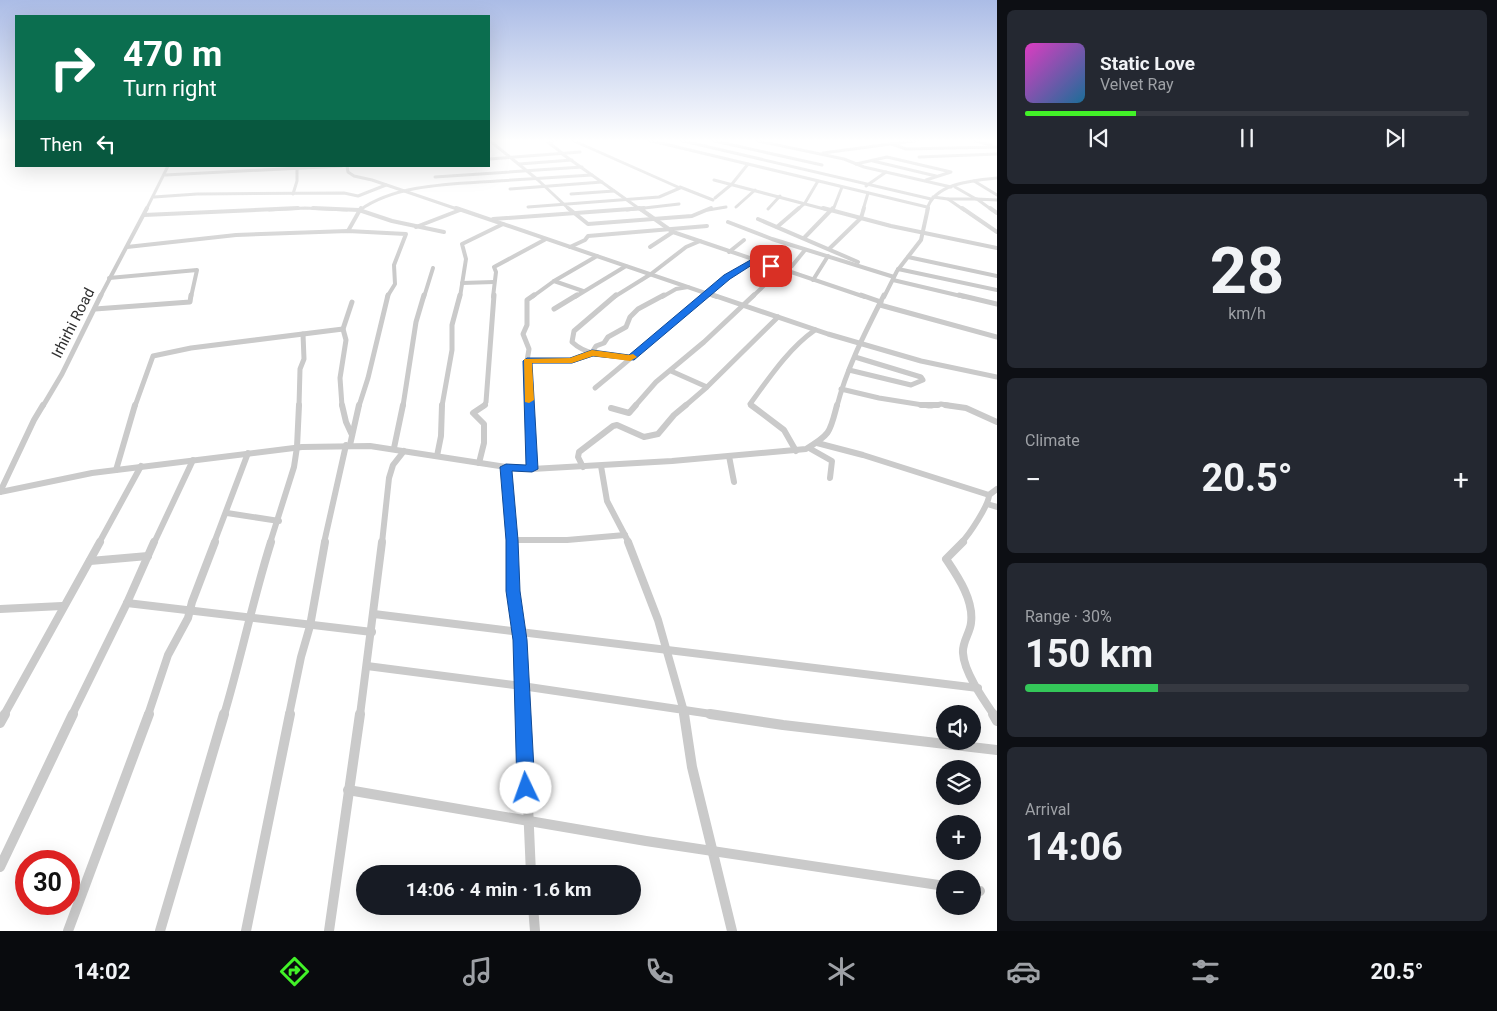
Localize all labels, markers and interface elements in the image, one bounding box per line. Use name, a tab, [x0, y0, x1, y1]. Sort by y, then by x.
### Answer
text: 470 m	[123, 34, 222, 75]
icon: right	[40, 35, 105, 100]
text: Static Love	[1100, 52, 1195, 75]
text: Velvet Ray	[1100, 75, 1174, 94]
text: Turn right	[123, 76, 217, 101]
icon: previous	[1085, 124, 1113, 152]
icon: pause	[1233, 124, 1261, 152]
icon: next	[1381, 124, 1409, 152]
icon: left	[92, 130, 120, 158]
text: Then	[40, 133, 82, 156]
text: 28	[1210, 233, 1284, 309]
pin	[750, 245, 792, 287]
icon: arrive	[757, 252, 785, 280]
street label: Irhirhi Road	[48, 285, 98, 361]
text: km/h	[1228, 304, 1266, 323]
text: Climate	[1025, 431, 1080, 450]
text: 20.5°	[1201, 456, 1293, 500]
text: −	[1025, 463, 1041, 496]
text: +	[1453, 463, 1469, 496]
text: Range · 30%	[1025, 607, 1112, 626]
text: 150 km	[1025, 632, 1153, 676]
map controls	[936, 705, 981, 915]
button: sound	[936, 705, 981, 750]
button: layers	[936, 760, 981, 805]
position arrow	[499, 761, 551, 813]
text: Arrival	[1025, 800, 1070, 819]
button: +	[936, 815, 981, 860]
text: 14:06	[1025, 825, 1123, 869]
speed limit sign: 30	[15, 850, 80, 915]
button: −	[936, 870, 981, 915]
text: 14:06 · 4 min · 1.6 km	[406, 878, 591, 901]
icon: directions	[277, 954, 312, 989]
icon: music	[460, 954, 495, 989]
icon: phone	[642, 954, 677, 989]
icon: climate	[824, 954, 859, 989]
icon: car	[1006, 954, 1041, 989]
icon: filters	[1188, 954, 1223, 989]
text: 14:02	[74, 959, 130, 984]
text: 20.5°	[1370, 959, 1423, 984]

